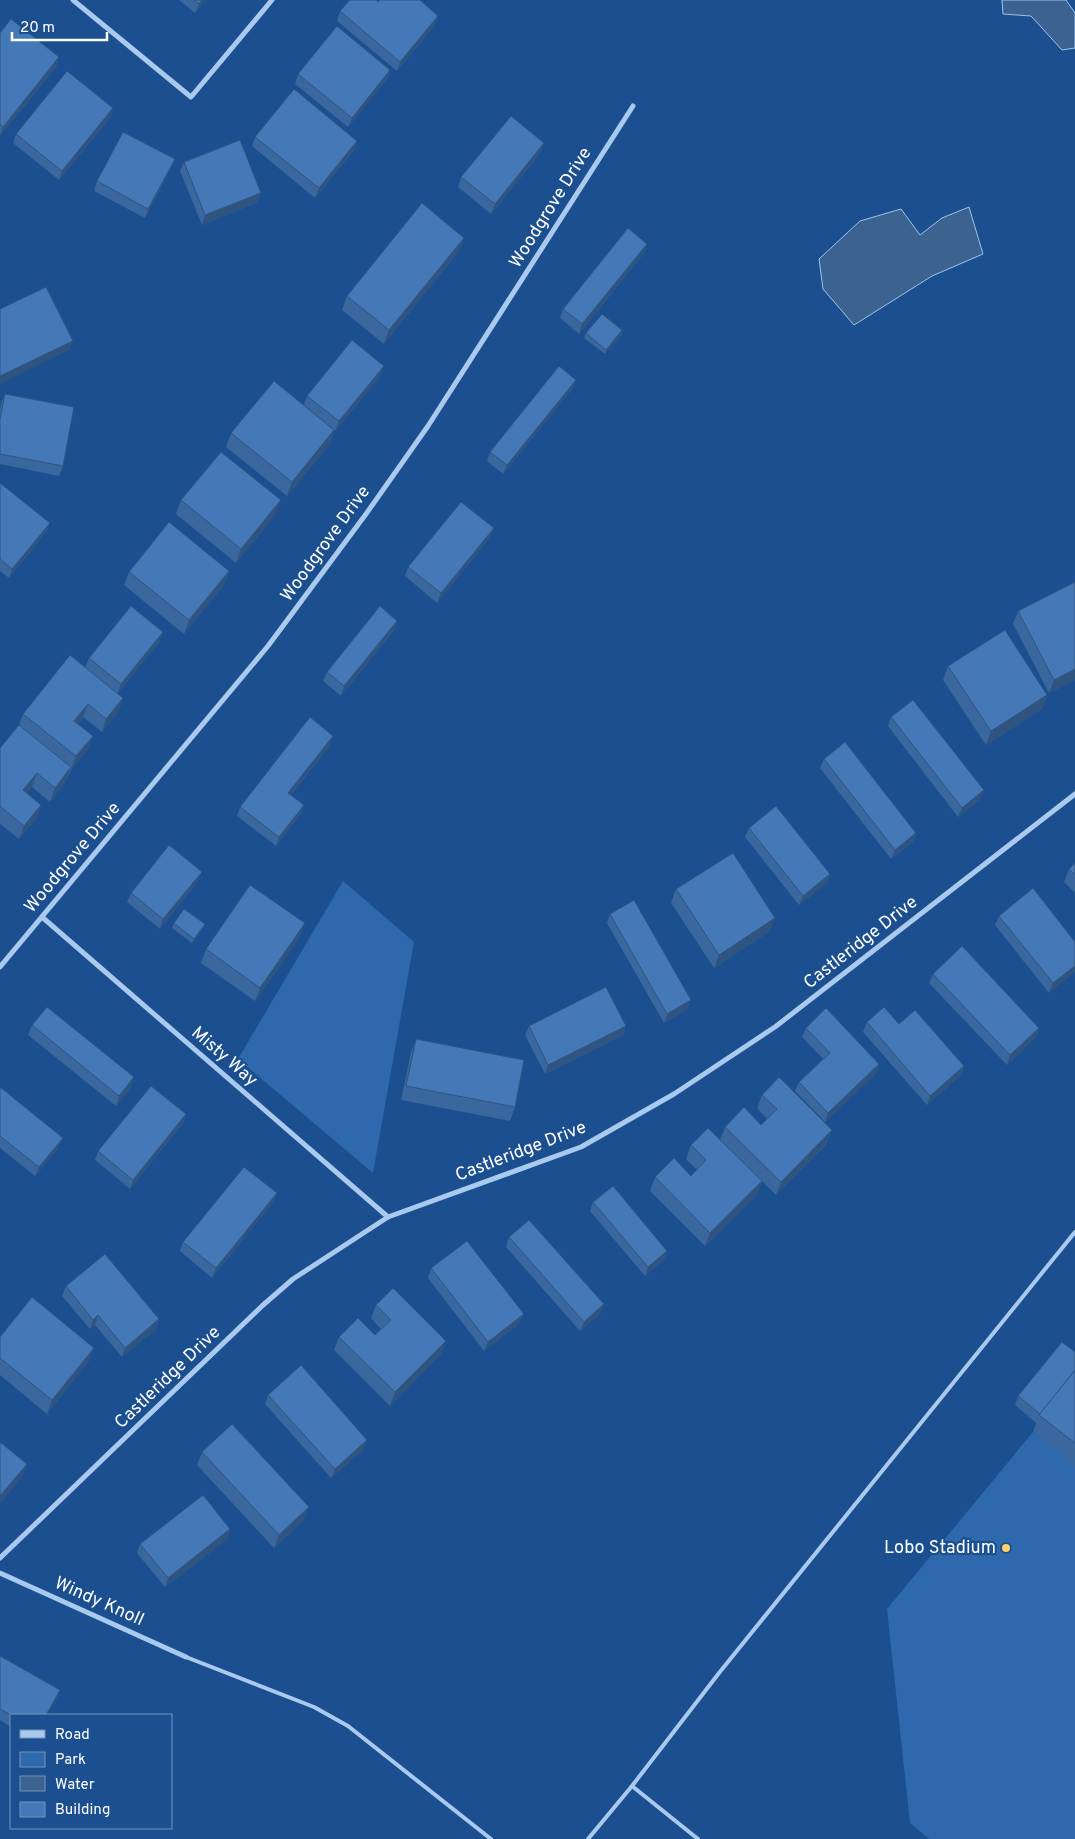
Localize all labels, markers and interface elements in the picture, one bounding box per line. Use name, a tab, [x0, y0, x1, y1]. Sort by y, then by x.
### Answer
scale bar	[12, 10, 108, 42]
text: 20 m	[20, 19, 55, 38]
street label: Woodgrove Drive	[505, 143, 597, 273]
street label: Woodgrove Drive	[276, 481, 376, 607]
street label: Woodgrove Drive	[20, 798, 126, 918]
street label: Castleridge Drive	[799, 891, 923, 995]
street label: Misty Way	[186, 1022, 262, 1092]
street label: Castleridge Drive	[452, 1116, 590, 1188]
street label: Castleridge Drive	[110, 1322, 226, 1434]
place label: Lobo Stadium	[884, 1537, 996, 1560]
marker: Lobo Stadium	[1000, 1542, 1012, 1554]
street label: Windy Knoll	[51, 1572, 147, 1632]
legend	[10, 1714, 172, 1829]
text: Road	[55, 1726, 90, 1745]
text: Park	[55, 1751, 86, 1770]
text: Water	[55, 1776, 95, 1795]
text: Building	[55, 1801, 110, 1820]

